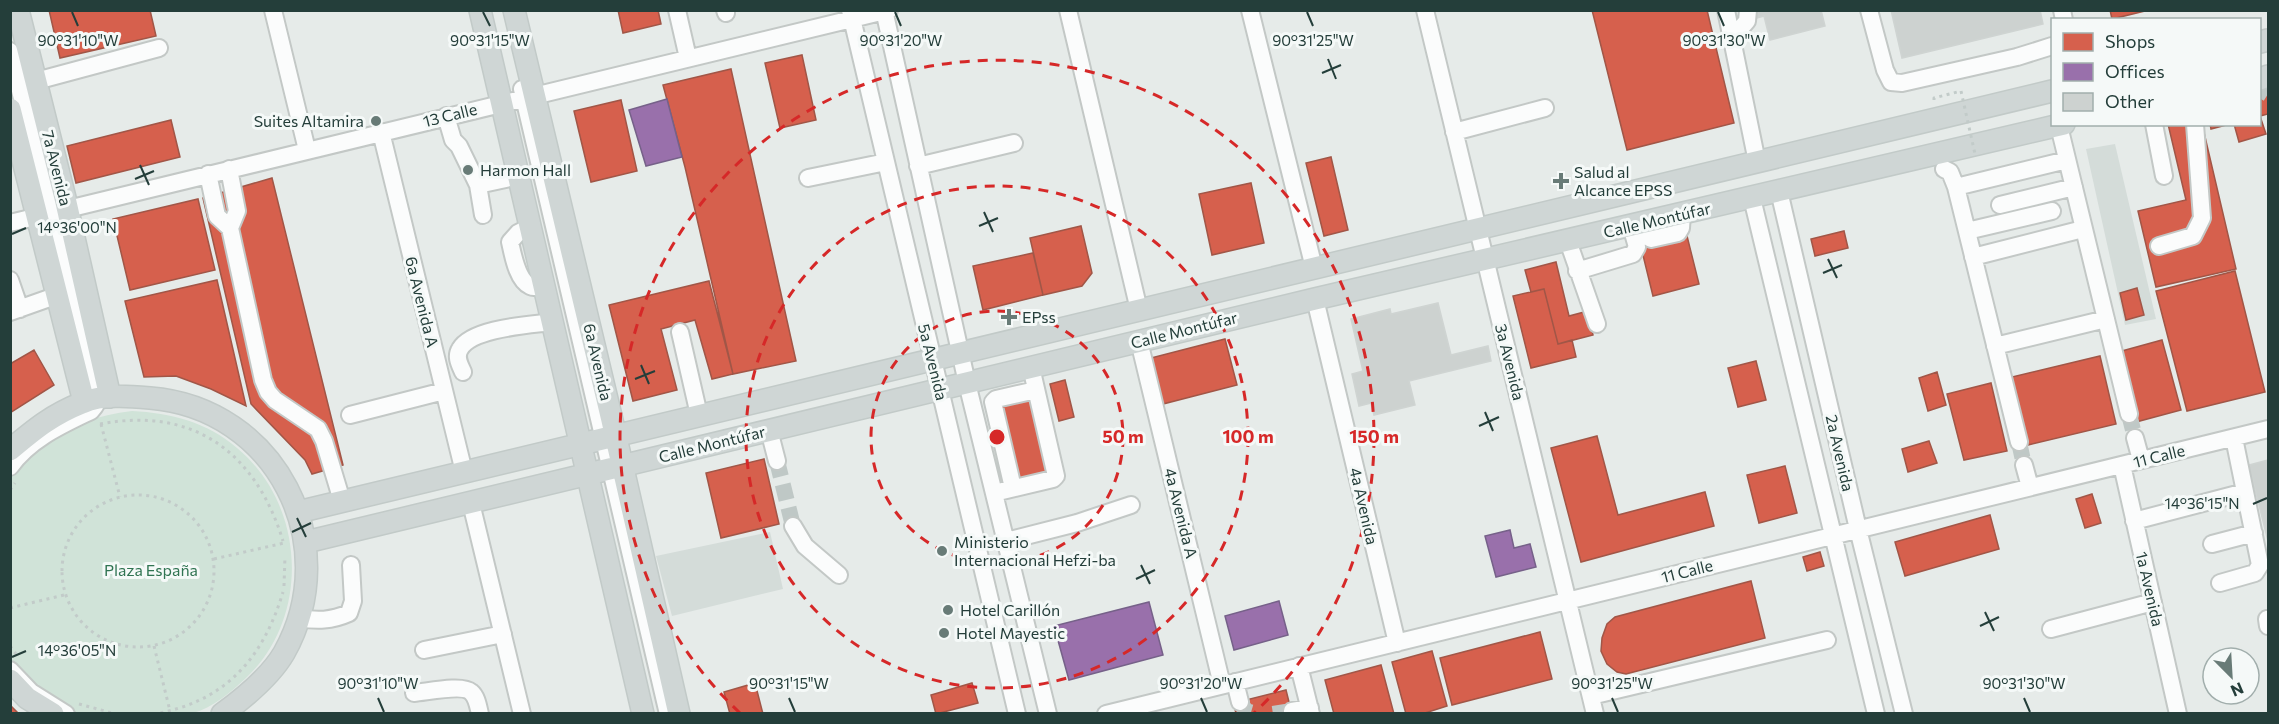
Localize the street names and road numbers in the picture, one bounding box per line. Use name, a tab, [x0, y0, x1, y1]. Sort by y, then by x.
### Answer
street label: 13 Calle	[421, 99, 479, 130]
street label: 7a Avenida	[39, 128, 76, 208]
street label: Calle Montúfar	[1601, 198, 1713, 241]
street label: 6a Avenida A	[402, 254, 443, 349]
street label: Calle Montúfar	[1129, 307, 1240, 352]
street label: 6a Avenida	[580, 321, 617, 402]
street label: 5a Avenida	[915, 322, 952, 402]
street label: 3a Avenida	[1492, 322, 1529, 402]
street label: 2a Avenida	[1822, 413, 1859, 493]
street label: Calle Montúfar	[657, 421, 768, 466]
street label: 11 Calle	[2131, 440, 2187, 471]
street label: 4a Avenida	[1346, 465, 1383, 546]
street label: 4a Avenida A	[1161, 466, 1202, 560]
street label: 1a Avenida	[2133, 550, 2168, 628]
street label: 11 Calle	[1659, 555, 1715, 586]

